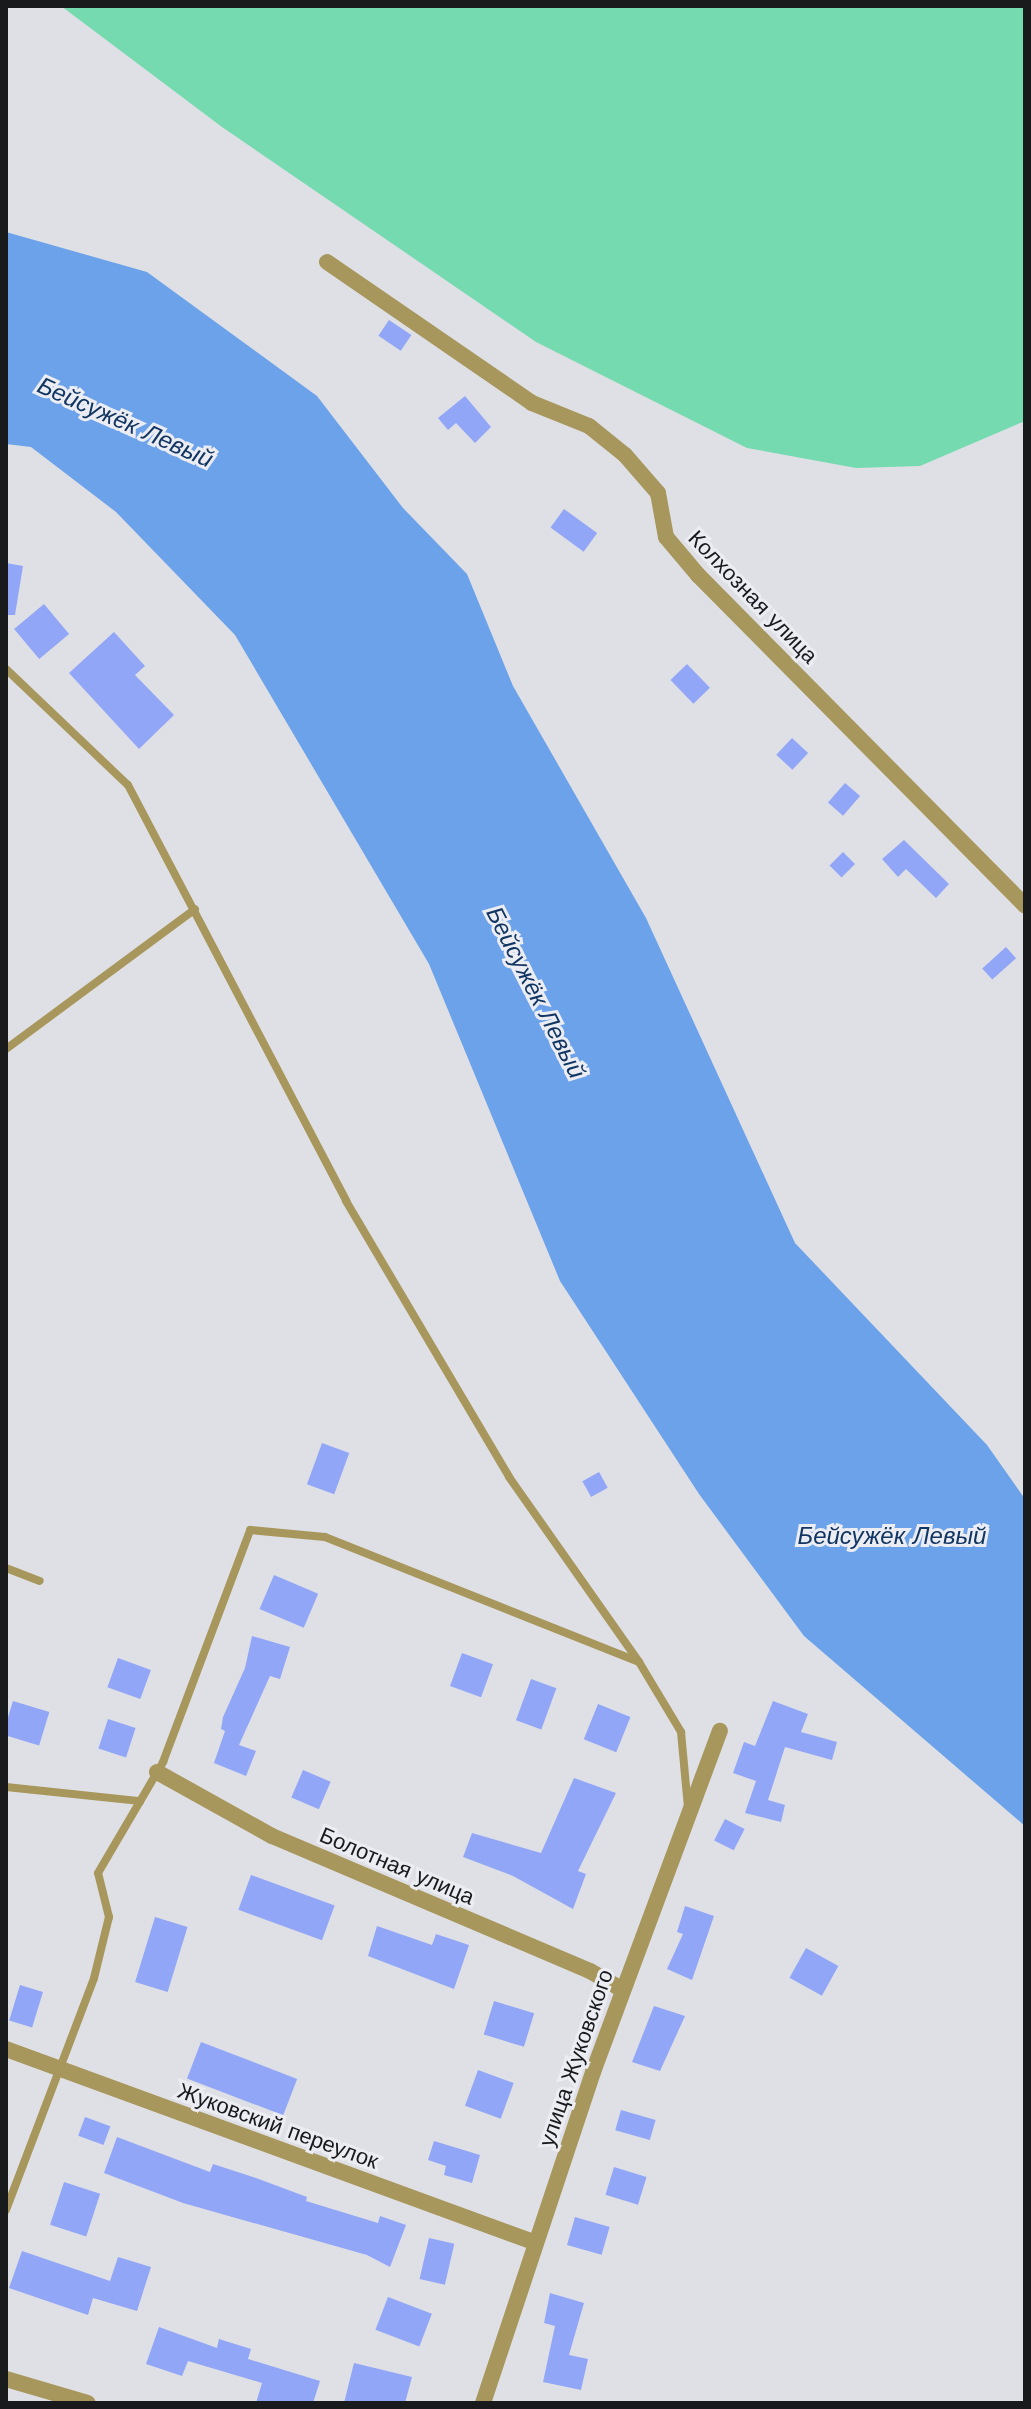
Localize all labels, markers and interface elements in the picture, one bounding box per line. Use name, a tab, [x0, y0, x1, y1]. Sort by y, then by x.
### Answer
water label: Бейсужёк Левый	[33, 371, 217, 475]
street label: Колхозная улица	[683, 525, 823, 669]
water label: Бейсужёк Левый	[479, 902, 591, 1084]
water label: Бейсужёк Левый	[798, 1523, 986, 1551]
street label: Болотная улица	[316, 1822, 478, 1910]
street label: улица Жуковского	[533, 1966, 619, 2150]
street label: Жуковский переулок	[174, 2077, 382, 2175]

